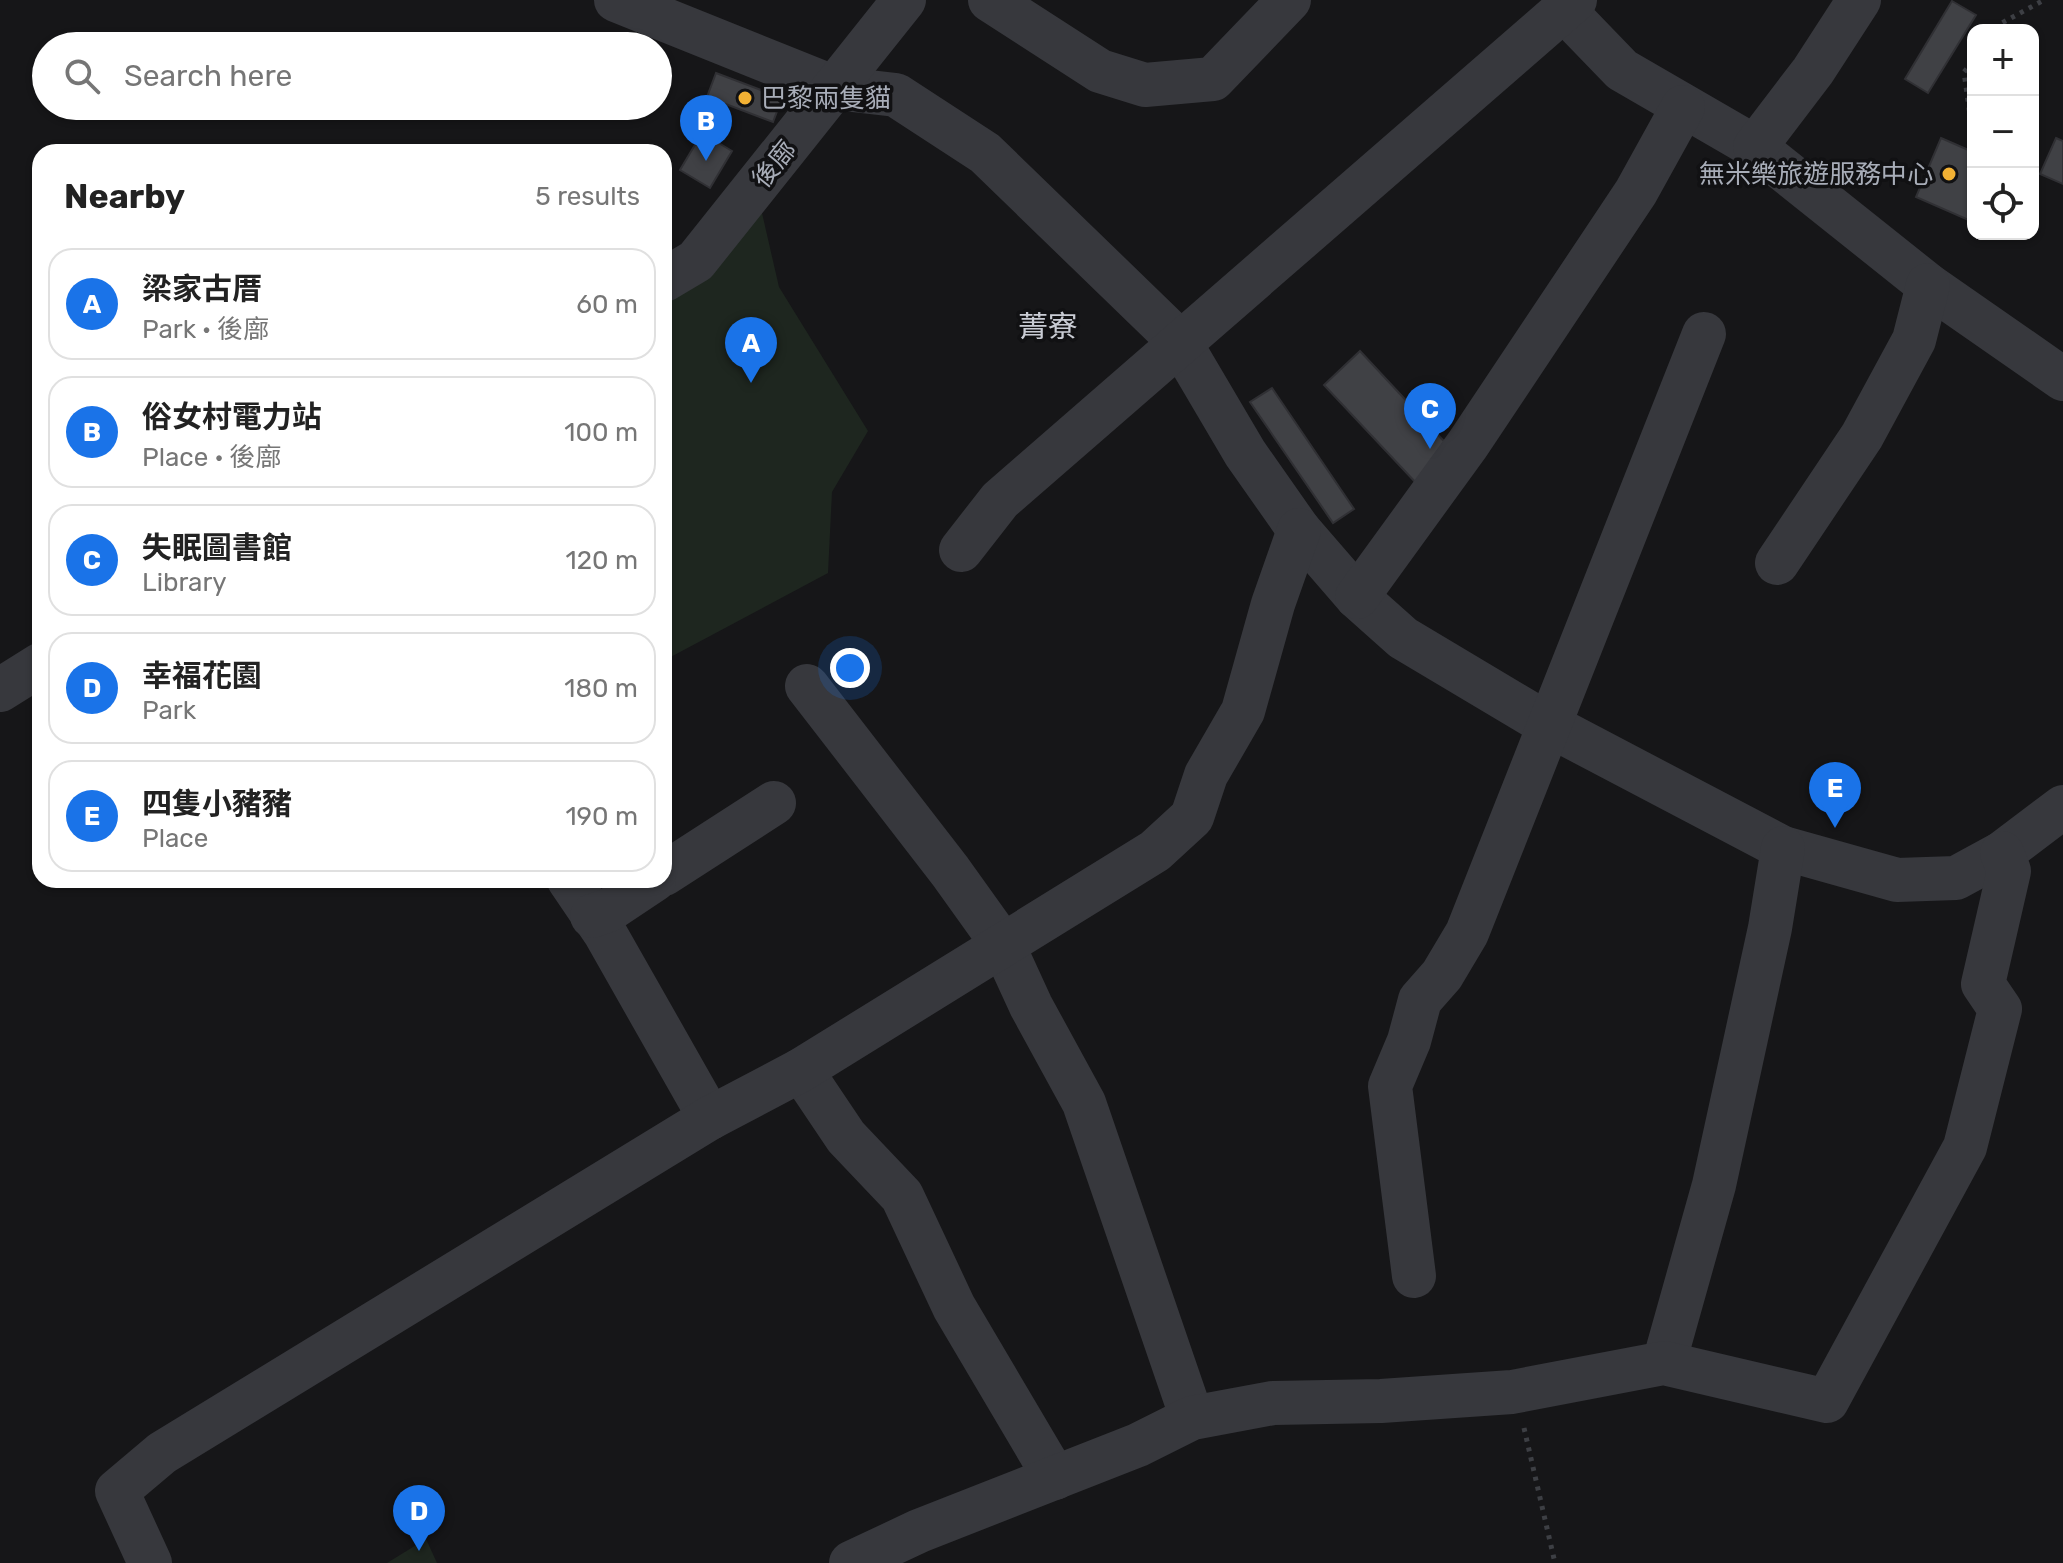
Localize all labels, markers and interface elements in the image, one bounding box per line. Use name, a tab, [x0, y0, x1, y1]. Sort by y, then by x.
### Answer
map controls	[1967, 24, 2039, 240]
button: +	[1967, 24, 2039, 96]
search box	[32, 32, 672, 120]
icon: search	[60, 54, 104, 98]
text: Search here	[124, 58, 292, 94]
place label: 巴黎兩隻貓	[761, 83, 891, 114]
marker: 巴黎兩隻貓	[736, 89, 754, 107]
pin: B	[680, 95, 732, 161]
button: −	[1967, 96, 2039, 168]
street label: 後廍	[746, 134, 803, 194]
place label: 無米樂旅遊服務中心	[1699, 159, 1933, 190]
marker: 無米樂旅遊服務中心	[1940, 165, 1958, 183]
button: locate	[1967, 168, 2039, 240]
text: Nearby	[64, 176, 185, 217]
text: 5 results	[535, 181, 640, 212]
text: 梁家古厝	[142, 271, 262, 307]
text: A	[83, 289, 101, 320]
text: 60 m	[576, 289, 638, 320]
district label: 菁寮	[1018, 309, 1078, 345]
text: Park · 後廍	[142, 314, 269, 345]
pin: A	[725, 317, 777, 383]
pin: C	[1404, 383, 1456, 449]
text: 俗女村電力站	[142, 399, 322, 435]
text: B	[83, 417, 101, 448]
text: 100 m	[564, 417, 638, 448]
text: Place · 後廍	[142, 442, 282, 473]
text: 失眠圖書館	[142, 530, 292, 566]
text: C	[83, 545, 101, 576]
text: 120 m	[566, 545, 638, 576]
text: Library	[142, 567, 227, 598]
your location	[830, 648, 870, 688]
text: 幸福花園	[142, 658, 262, 694]
text: D	[83, 673, 101, 704]
text: 180 m	[564, 673, 638, 704]
text: Park	[142, 695, 196, 726]
pin: E	[1809, 762, 1861, 828]
text: 四隻小豬豬	[142, 786, 292, 822]
text: E	[84, 801, 100, 832]
text: 190 m	[565, 801, 638, 832]
text: Place	[142, 823, 208, 854]
pin: D	[393, 1485, 445, 1551]

